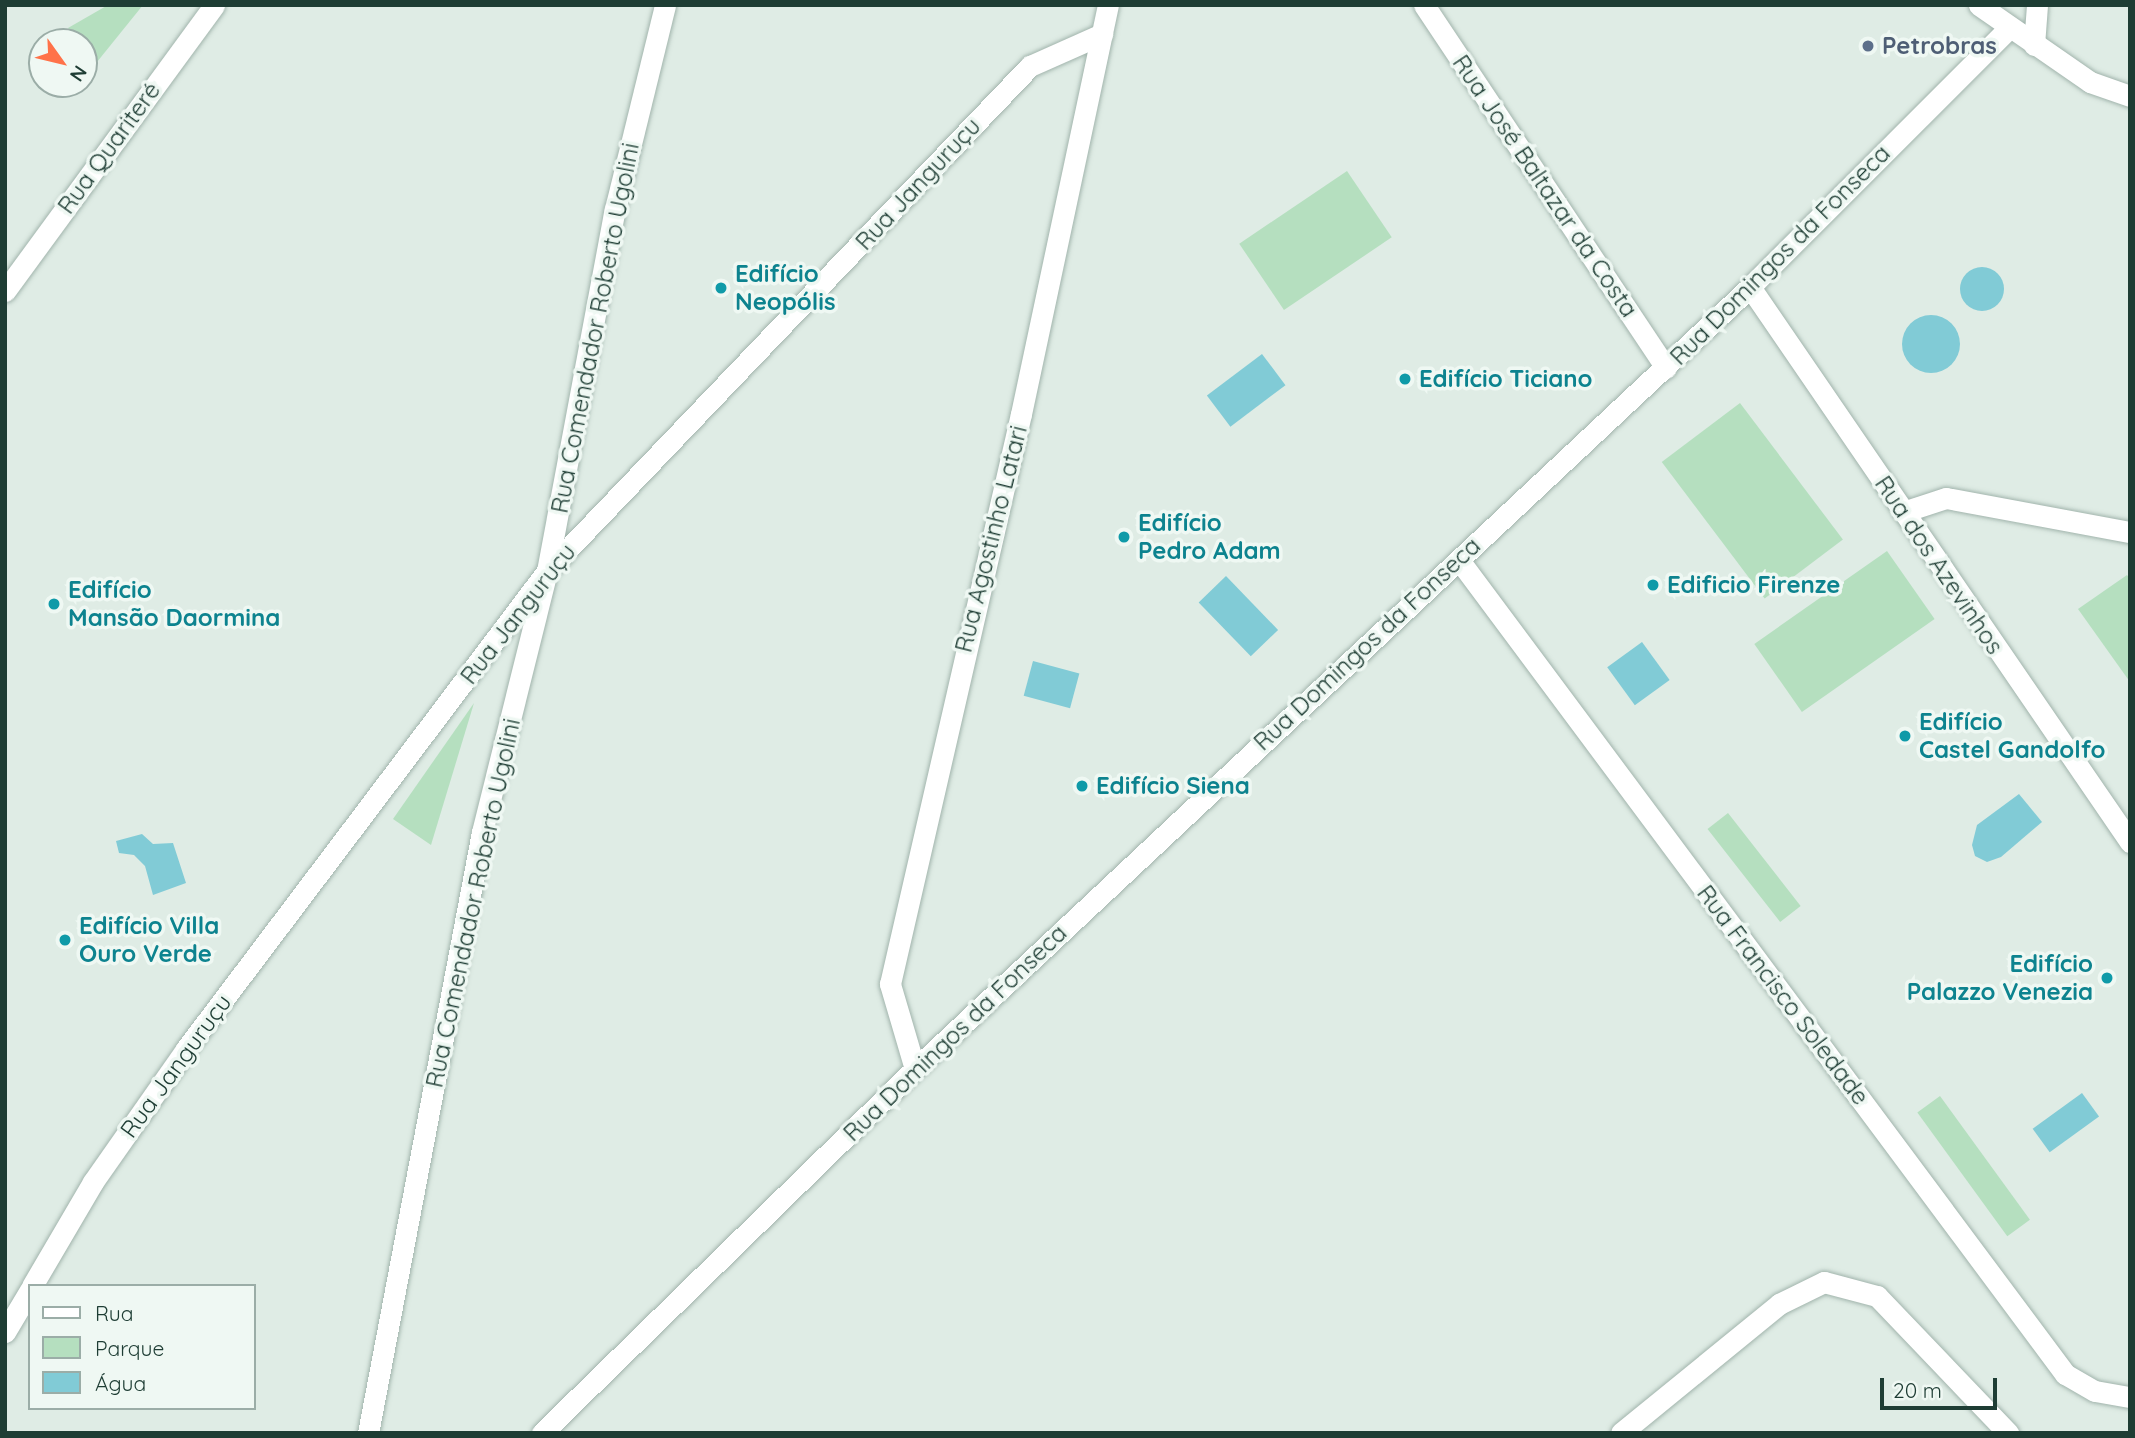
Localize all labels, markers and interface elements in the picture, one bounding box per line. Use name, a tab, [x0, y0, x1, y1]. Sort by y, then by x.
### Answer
north arrow	[28, 28, 98, 98]
place label: Petrobras	[1882, 32, 1997, 60]
marker: Petrobras	[1860, 38, 1876, 54]
street label: Rua José Baltazar da Costa	[1446, 49, 1644, 323]
text: N	[65, 61, 93, 86]
street label: Rua Quariteré	[52, 77, 166, 219]
street label: Rua Janguruçu	[849, 112, 987, 256]
street label: Rua Domingos da Fonseca	[1664, 139, 1896, 371]
street label: Rua Comendador Roberto Ugolini	[545, 140, 645, 516]
place label: Edifício Neopólis	[735, 260, 836, 316]
marker: Edifício Neopólis	[713, 280, 729, 296]
place label: Edifício Ticiano	[1419, 365, 1593, 393]
marker: Edifício Ticiano	[1397, 371, 1413, 387]
street label: Rua Agostinho Latari	[949, 423, 1033, 655]
street label: Rua dos Azevinhos	[1869, 470, 2009, 660]
place label: Edifício Pedro Adam	[1138, 509, 1281, 565]
marker: Edifício Pedro Adam	[1116, 529, 1132, 545]
street label: Rua Domingos da Fonseca	[1248, 531, 1486, 757]
street label: Rua Janguruçu	[454, 538, 582, 690]
place label: Edificio Firenze	[1667, 571, 1840, 599]
place label: Edifício Mansão Daormina	[68, 576, 280, 632]
marker: Edificio Firenze	[1645, 577, 1661, 593]
marker: Edifício Mansão Daormina	[46, 596, 62, 612]
place label: Edifício Castel Gandolfo	[1919, 708, 2105, 764]
street label: Rua Comendador Roberto Ugolini	[420, 716, 526, 1090]
marker: Edifício Castel Gandolfo	[1897, 728, 1913, 744]
place label: Edifício Siena	[1096, 772, 1250, 800]
marker: Edifício Siena	[1074, 778, 1090, 794]
street label: Rua Francisco Soledade	[1691, 879, 1875, 1111]
place label: Edifício Villa Ouro Verde	[79, 912, 219, 968]
street label: Rua Domingos da Fonseca	[837, 919, 1073, 1147]
marker: Edifício Villa Ouro Verde	[57, 932, 73, 948]
place label: Edifício Palazzo Venezia	[1907, 950, 2093, 1006]
marker: Edifício Palazzo Venezia	[2099, 970, 2115, 986]
street label: Rua Janguruçu	[114, 989, 238, 1143]
legend	[28, 1284, 256, 1410]
text: Rua	[95, 1300, 134, 1326]
text: Parque	[95, 1335, 164, 1361]
scale bar	[1883, 1364, 2000, 1408]
text: Água	[95, 1370, 146, 1396]
text: 20 m	[1893, 1377, 1942, 1403]

